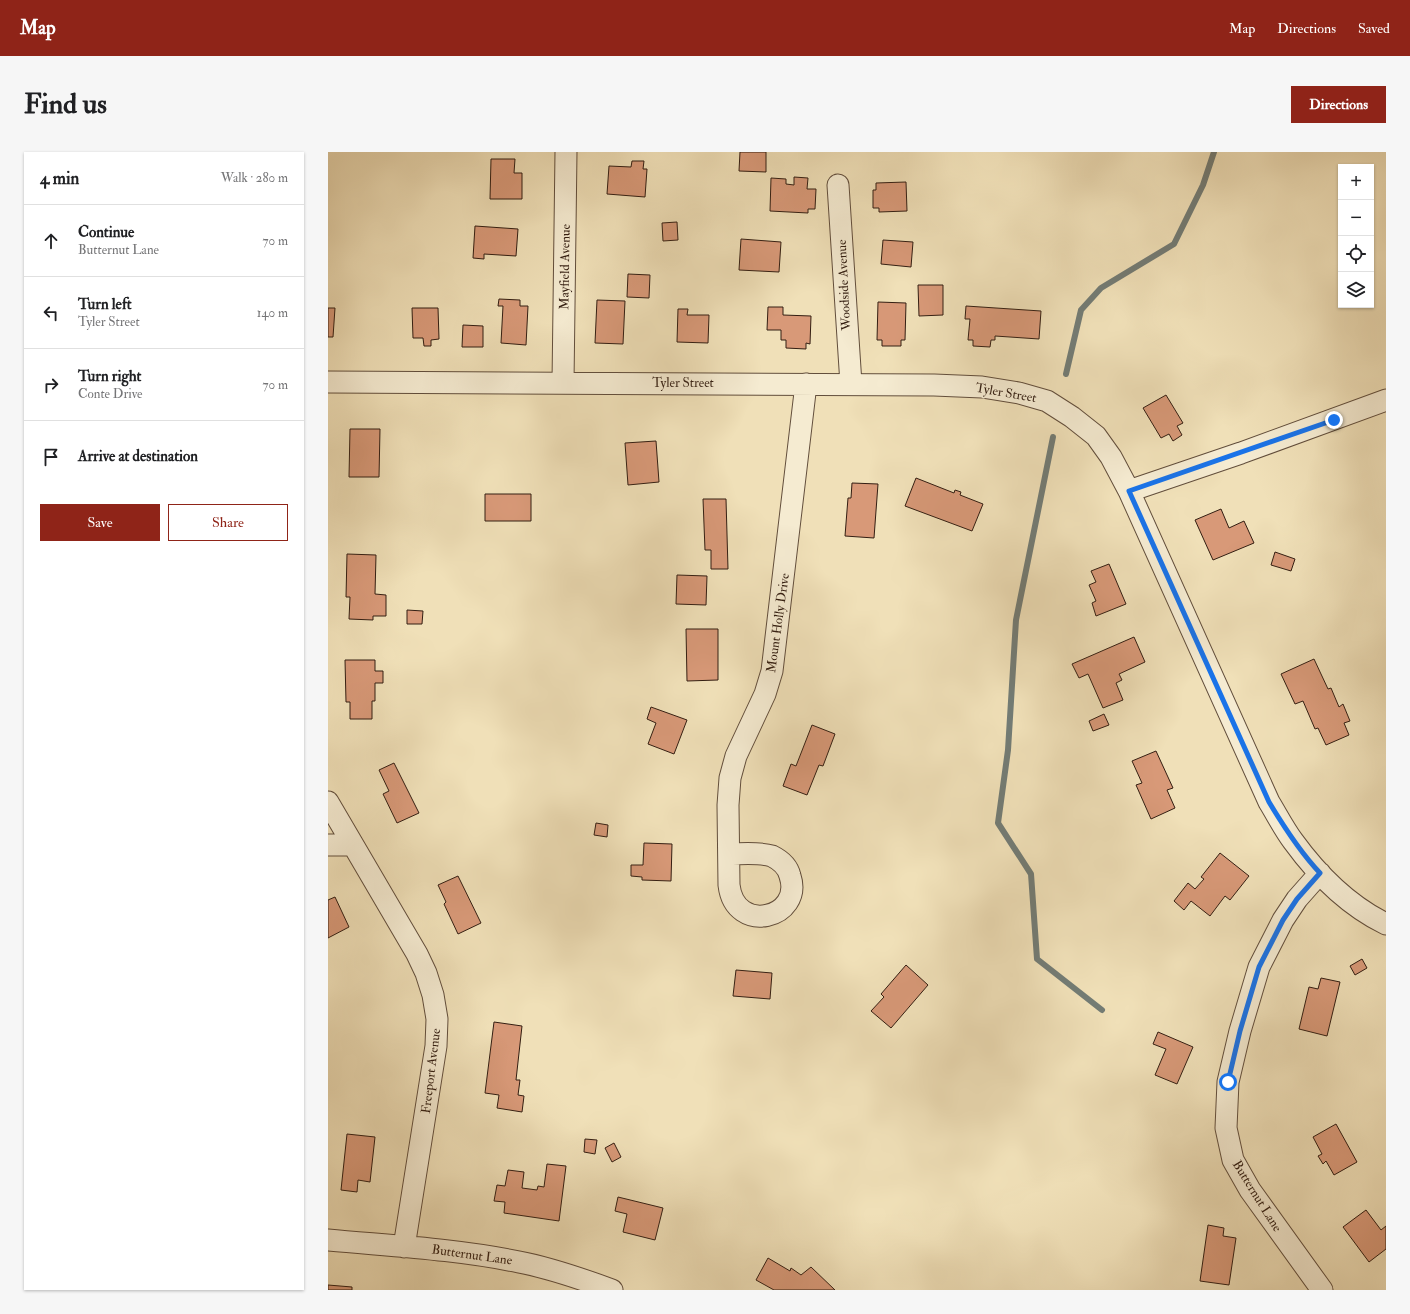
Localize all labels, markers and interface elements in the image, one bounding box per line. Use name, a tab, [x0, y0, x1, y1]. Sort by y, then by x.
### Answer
text: Map	[20, 16, 56, 40]
text: Map	[1229, 20, 1255, 37]
text: Directions	[1277, 20, 1336, 37]
text: Saved	[1358, 20, 1390, 37]
button: Directions	[1291, 86, 1386, 123]
text: Find us	[24, 87, 107, 122]
map controls	[1338, 164, 1374, 308]
button: +	[1338, 164, 1374, 200]
text: 4 min	[40, 168, 79, 189]
text: Walk · 280 m	[221, 170, 288, 186]
button: −	[1338, 200, 1374, 236]
text: Continue	[78, 223, 134, 242]
street label: Mayfield Avenue	[556, 223, 575, 310]
icon: ahead	[40, 230, 62, 252]
text: 70 m	[263, 233, 288, 249]
button: locate	[1338, 236, 1374, 272]
street label: Woodside Avenue	[834, 239, 854, 332]
text: Butternut Lane	[78, 242, 159, 258]
button: layers	[1338, 272, 1374, 308]
text: Turn left	[78, 295, 132, 314]
icon: left	[40, 302, 62, 324]
text: 140 m	[257, 305, 288, 321]
text: Tyler Street	[78, 314, 140, 330]
text: Turn right	[78, 367, 141, 386]
icon: right	[40, 374, 62, 396]
street label: Tyler Street	[652, 375, 714, 392]
text: 70 m	[263, 377, 288, 393]
street label: Tyler Street	[974, 380, 1038, 407]
text: Conte Drive	[78, 386, 143, 402]
route end	[1325, 411, 1343, 429]
icon: arrive	[40, 446, 62, 468]
text: Arrive at destination	[78, 447, 198, 466]
button: Save	[40, 504, 160, 541]
button: Share	[168, 504, 288, 541]
street label: Mount Holly Drive	[763, 572, 794, 674]
street label: Freeport Avenue	[418, 1027, 445, 1115]
route start	[1219, 1073, 1237, 1091]
street label: Butternut Lane	[1229, 1157, 1286, 1235]
street label: Butternut Lane	[431, 1241, 514, 1269]

